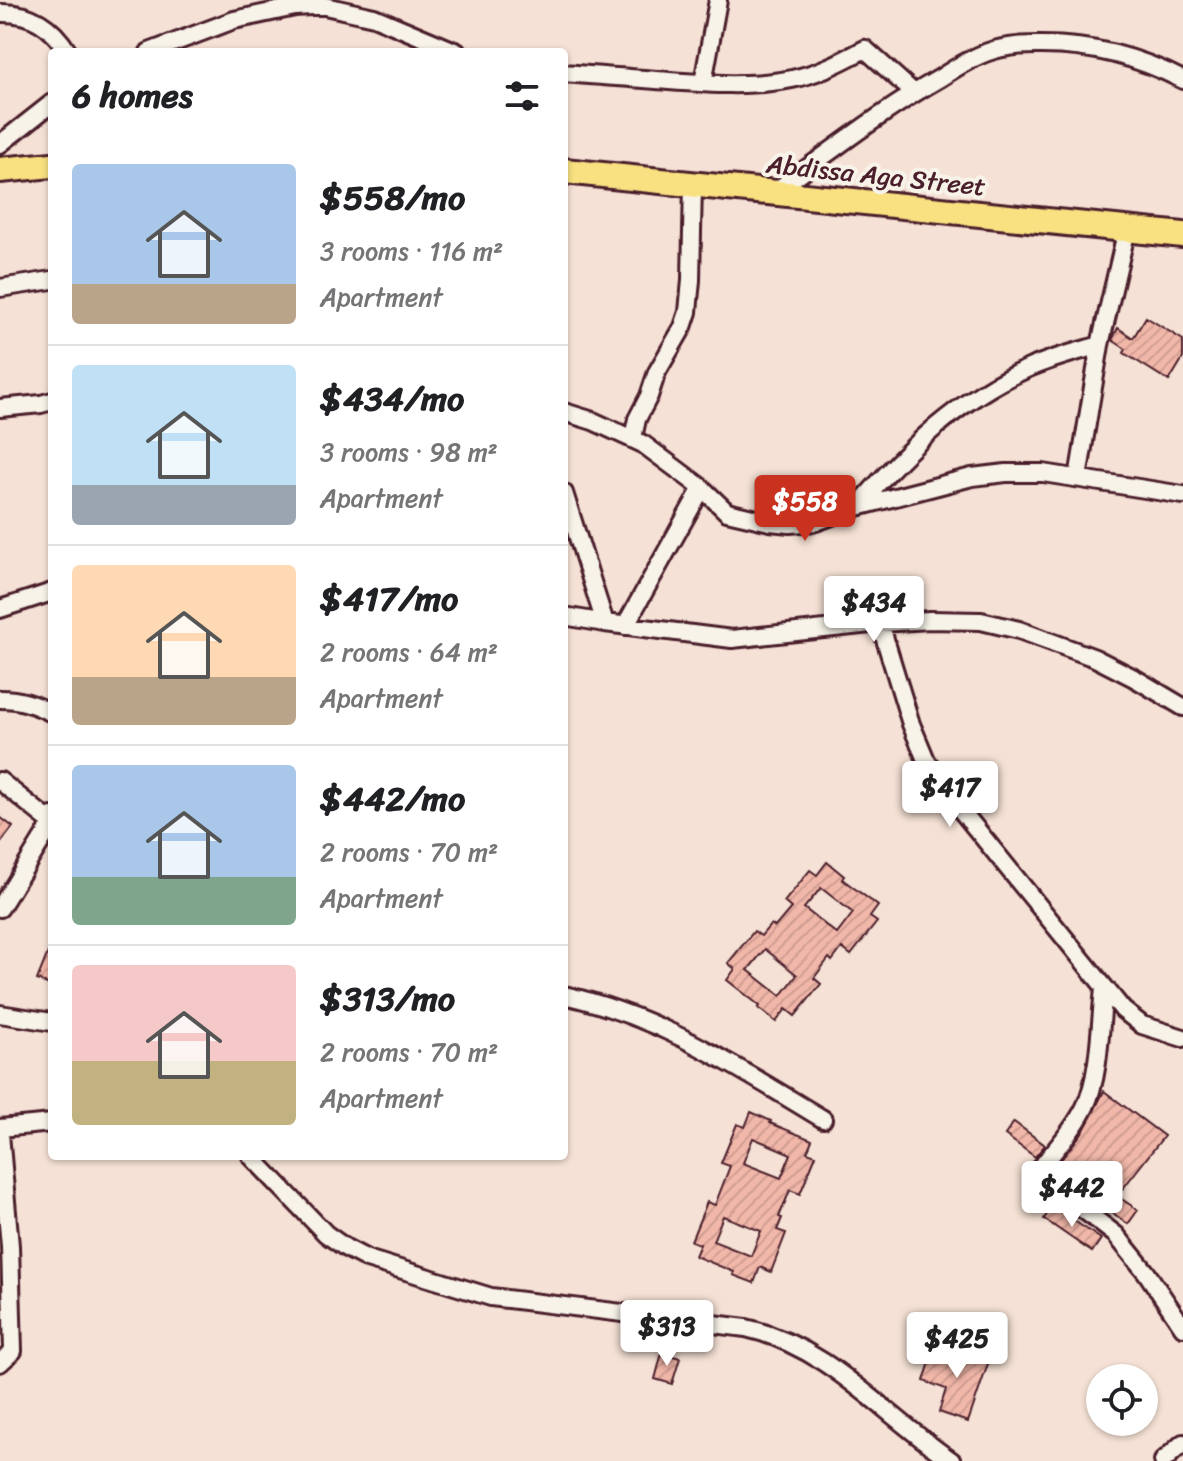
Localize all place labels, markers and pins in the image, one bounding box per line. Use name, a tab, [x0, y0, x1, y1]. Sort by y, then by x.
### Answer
pin: $558	[758, 475, 852, 543]
pin: $434	[827, 576, 921, 644]
pin: $417	[903, 761, 997, 829]
pin: $442	[1025, 1161, 1119, 1229]
pin: $313	[620, 1300, 714, 1368]
pin: $425	[910, 1312, 1004, 1380]

